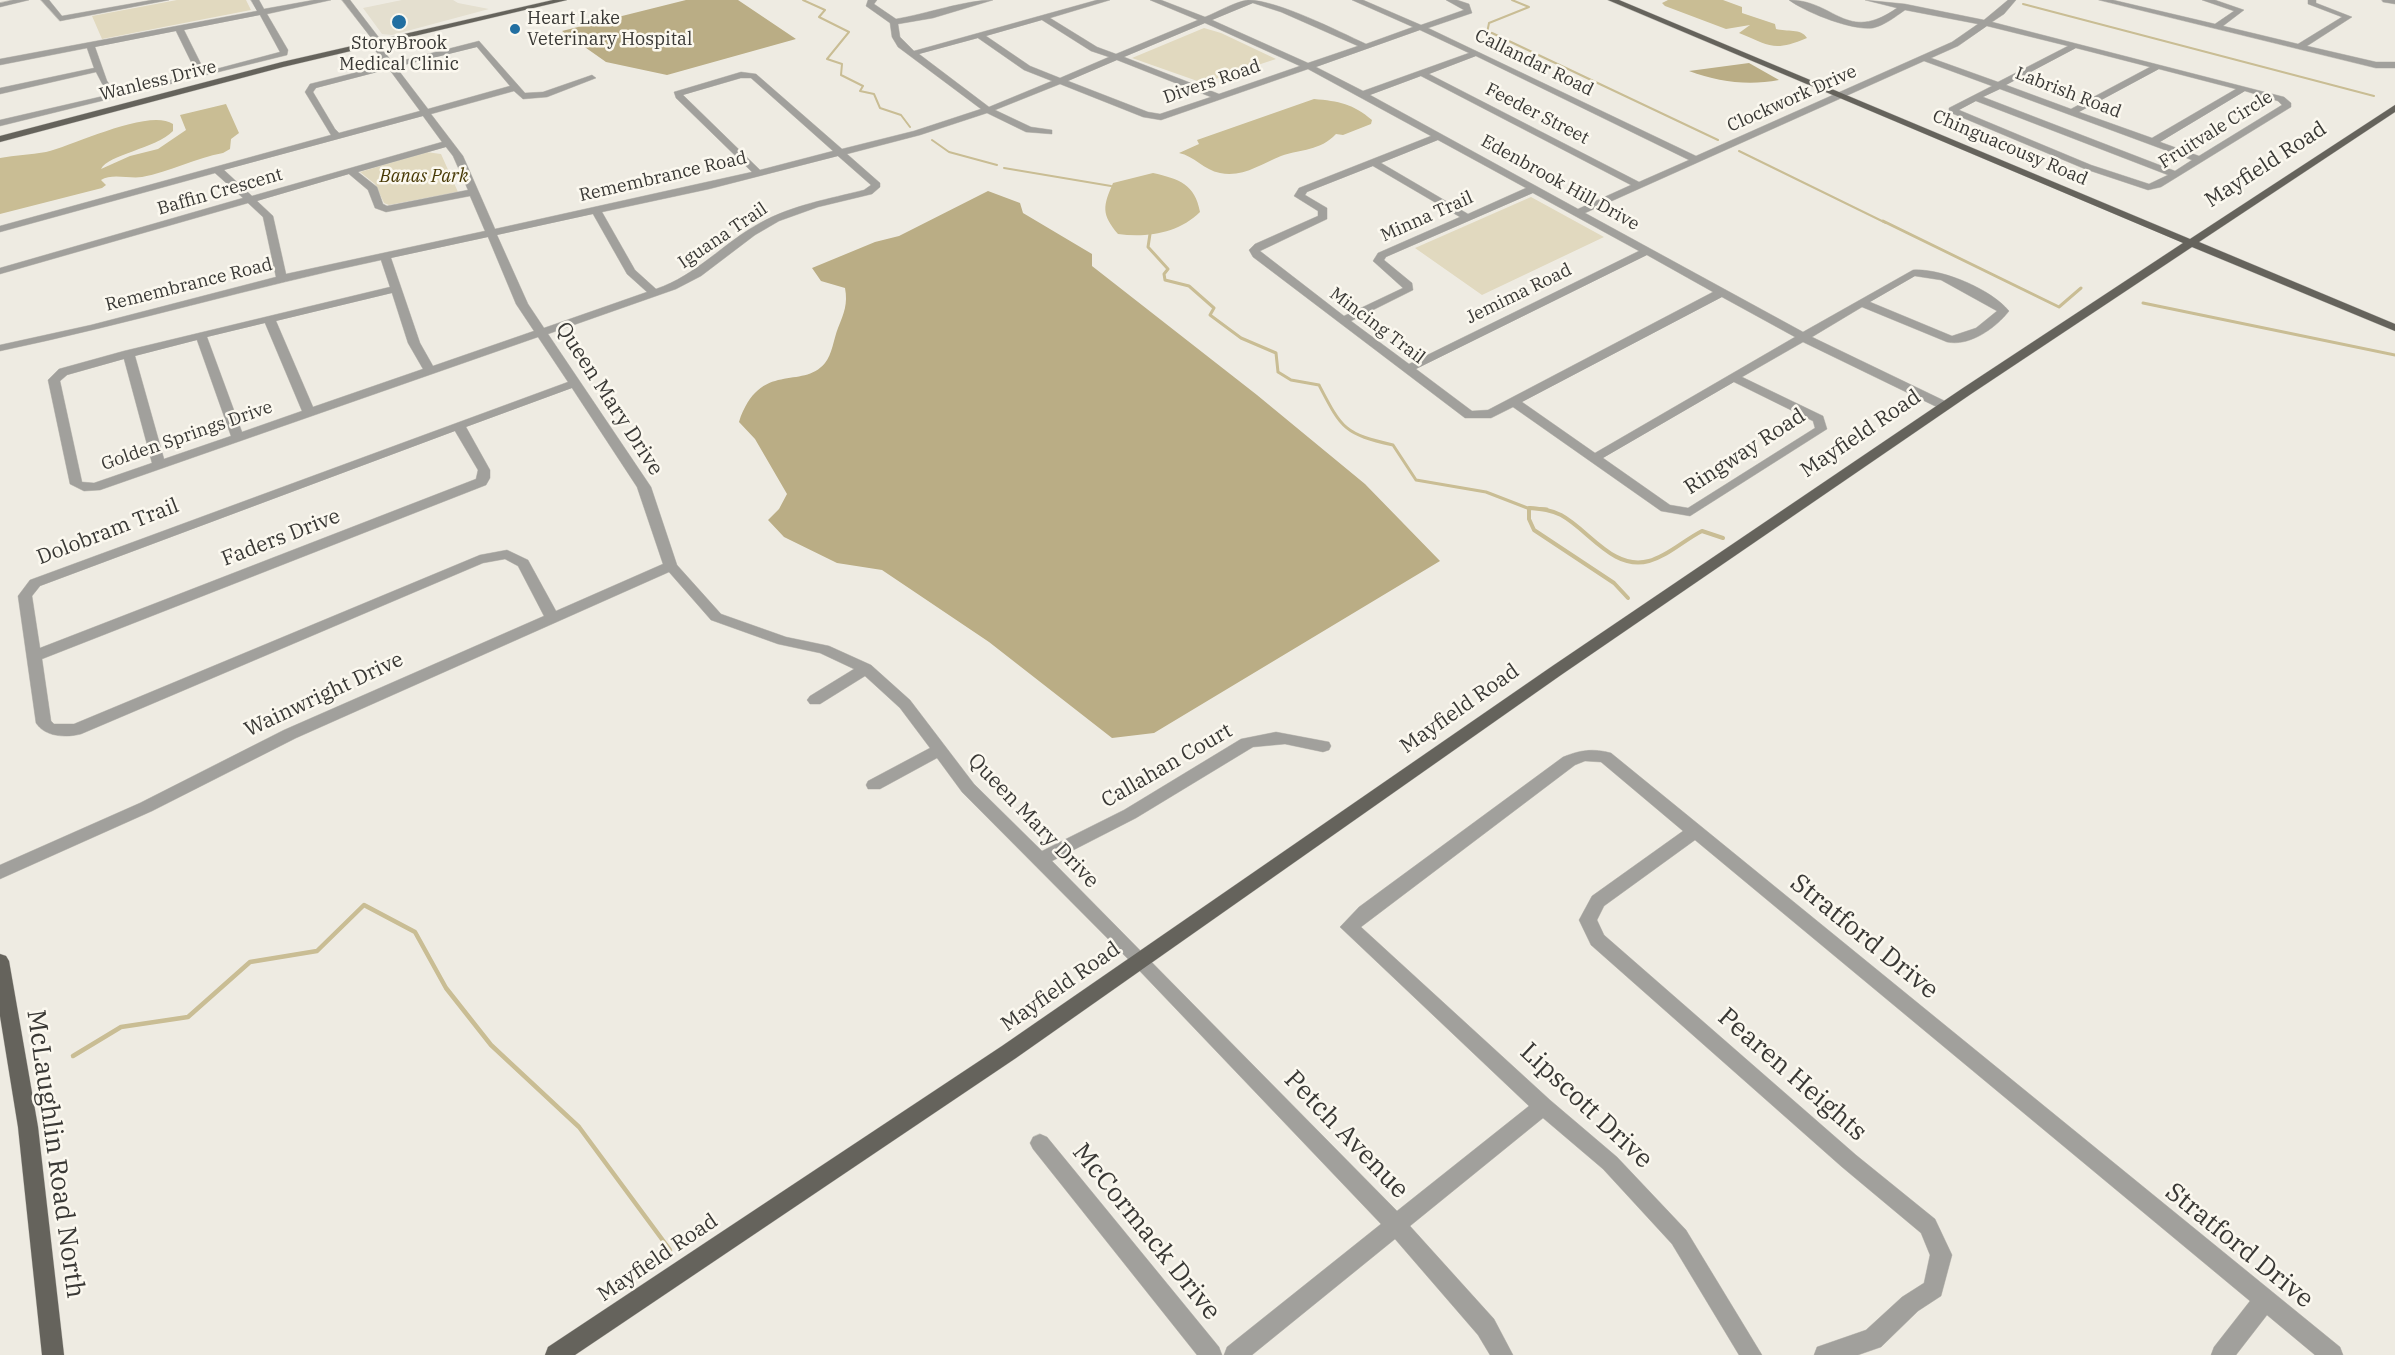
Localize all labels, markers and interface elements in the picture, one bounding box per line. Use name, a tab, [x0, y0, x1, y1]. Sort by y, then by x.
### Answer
place label: Heart Lake Veterinary Hospital	[527, 8, 692, 50]
marker: StoryBrook Medical Clinic	[390, 13, 408, 31]
marker: Heart Lake Veterinary Hospital	[508, 22, 522, 36]
street label: Callandar Road	[1471, 25, 1597, 101]
place label: StoryBrook Medical Clinic	[339, 33, 459, 76]
street label: Divers Road	[1161, 55, 1263, 109]
street label: Wanless Drive	[97, 56, 219, 106]
street label: Clockwork Drive	[1724, 61, 1860, 137]
street label: Labrish Road	[2012, 63, 2124, 123]
street label: Feeder Street	[1482, 79, 1592, 149]
street label: Fruitvale Circle	[2155, 86, 2277, 174]
street label: Chinguacousy Road	[1929, 105, 2091, 191]
street label: Mayfield Road	[2201, 116, 2331, 214]
street label: Edenbrook Hill Drive	[1477, 131, 1643, 235]
street label: Remembrance Road	[577, 147, 749, 207]
street label: Baffin Crescent	[155, 164, 285, 220]
park label: Banas Park	[380, 166, 468, 188]
street label: Minna Trail	[1378, 187, 1476, 247]
street label: Iguana Trail	[674, 198, 772, 274]
street label: Remembrance Road	[103, 254, 275, 316]
street label: Jemima Road	[1463, 259, 1575, 329]
street label: Mincing Trail	[1325, 283, 1429, 369]
street label: Queen Mary Drive	[550, 318, 668, 480]
street label: Mayfield Road	[1796, 385, 1926, 483]
street label: Golden Springs Drive	[99, 397, 275, 475]
street label: Ringway Road	[1680, 404, 1810, 500]
street label: Dolobram Trail	[33, 493, 183, 571]
street label: Faders Drive	[218, 504, 344, 572]
street label: Wainwright Drive	[241, 647, 407, 743]
street label: Mayfield Road	[1396, 659, 1524, 759]
street label: Callahan Court	[1097, 718, 1237, 814]
street label: Queen Mary Drive	[962, 748, 1104, 894]
street label: Stratford Drive	[1784, 868, 1944, 1006]
street label: Mayfield Road	[997, 937, 1125, 1037]
street label: Pearen Heights	[1711, 1002, 1873, 1148]
street label: McLaughlin Road North	[19, 1008, 91, 1300]
street label: Lipscott Drive	[1513, 1037, 1659, 1175]
street label: Petch Avenue	[1277, 1064, 1415, 1206]
street label: McCormack Drive	[1065, 1137, 1227, 1327]
street label: Stratford Drive	[2159, 1177, 2319, 1315]
street label: Mayfield Road	[593, 1209, 723, 1307]

